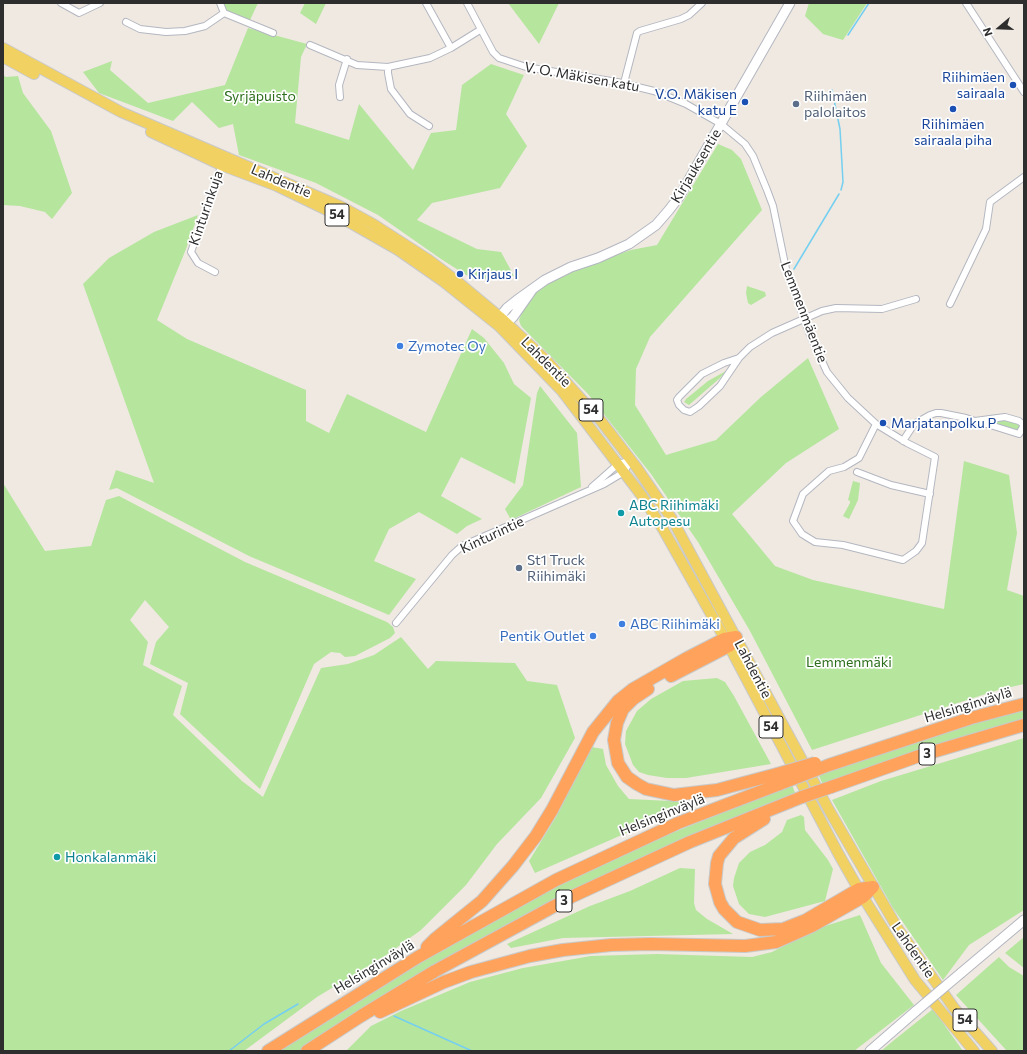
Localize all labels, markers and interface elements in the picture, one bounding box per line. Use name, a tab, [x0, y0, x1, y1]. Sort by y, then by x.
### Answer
north arrow	[979, 8, 1019, 48]
text: N	[980, 26, 995, 38]
street label: V. O. Mäkisen katu	[523, 59, 641, 95]
place label: Riihimäen sairaala	[942, 69, 1005, 102]
marker: Riihimäen sairaala	[1008, 80, 1018, 90]
place label: V.O. Mäkisen katu E	[655, 86, 737, 118]
park label: Syrjäpuisto	[224, 88, 296, 104]
place label: Riihimäen palolaitos	[804, 88, 867, 120]
marker: V.O. Mäkisen katu E	[740, 97, 750, 107]
marker: Riihimäen palolaitos	[791, 99, 801, 109]
marker: Riihimäen sairaala piha	[948, 104, 958, 114]
place label: Riihimäen sairaala piha	[914, 116, 992, 148]
street label: Kirjauksentie	[667, 126, 725, 206]
street label: Lahdentie	[248, 161, 314, 201]
street label: Kinturinkuja	[185, 168, 227, 248]
road number: 54	[325, 204, 349, 226]
street label: Lemmenmäentie	[777, 259, 831, 365]
place label: Kirjaus I	[468, 266, 518, 282]
marker: Kirjaus I	[455, 269, 465, 279]
street label: Lahdentie	[518, 334, 574, 390]
place label: Zymotec Oy	[408, 338, 486, 354]
marker: Zymotec Oy	[395, 341, 405, 351]
road number: 54	[579, 399, 603, 421]
place label: Marjatanpolku P	[891, 415, 996, 431]
marker: Marjatanpolku P	[878, 418, 888, 428]
place label: ABC Riihimäki Autopesu	[629, 497, 719, 530]
marker: ABC Riihimäki Autopesu	[616, 508, 626, 518]
street label: Kinturintie	[457, 513, 527, 557]
place label: St1 Truck Riihimäki	[527, 552, 586, 584]
marker: St1 Truck Riihimäki	[514, 563, 524, 573]
place label: ABC Riihimäki	[630, 616, 720, 632]
marker: ABC Riihimäki	[617, 619, 627, 629]
place label: Pentik Outlet	[500, 628, 585, 644]
marker: Pentik Outlet	[588, 631, 598, 641]
street label: Lahdentie	[731, 637, 775, 701]
park label: Lemmenmäki	[806, 654, 892, 670]
street label: Helsinginväylä	[922, 684, 1014, 726]
road number: 54	[759, 716, 783, 738]
road number: 3	[919, 743, 935, 765]
street label: Helsinginväylä	[617, 790, 707, 840]
place label: Honkalanmäki	[65, 849, 156, 865]
marker: Honkalanmäki	[52, 852, 62, 862]
road number: 3	[556, 890, 572, 912]
street label: Lahdentie	[888, 919, 938, 981]
street label: Helsinginväylä	[331, 936, 417, 998]
road number: 54	[953, 1009, 977, 1031]

